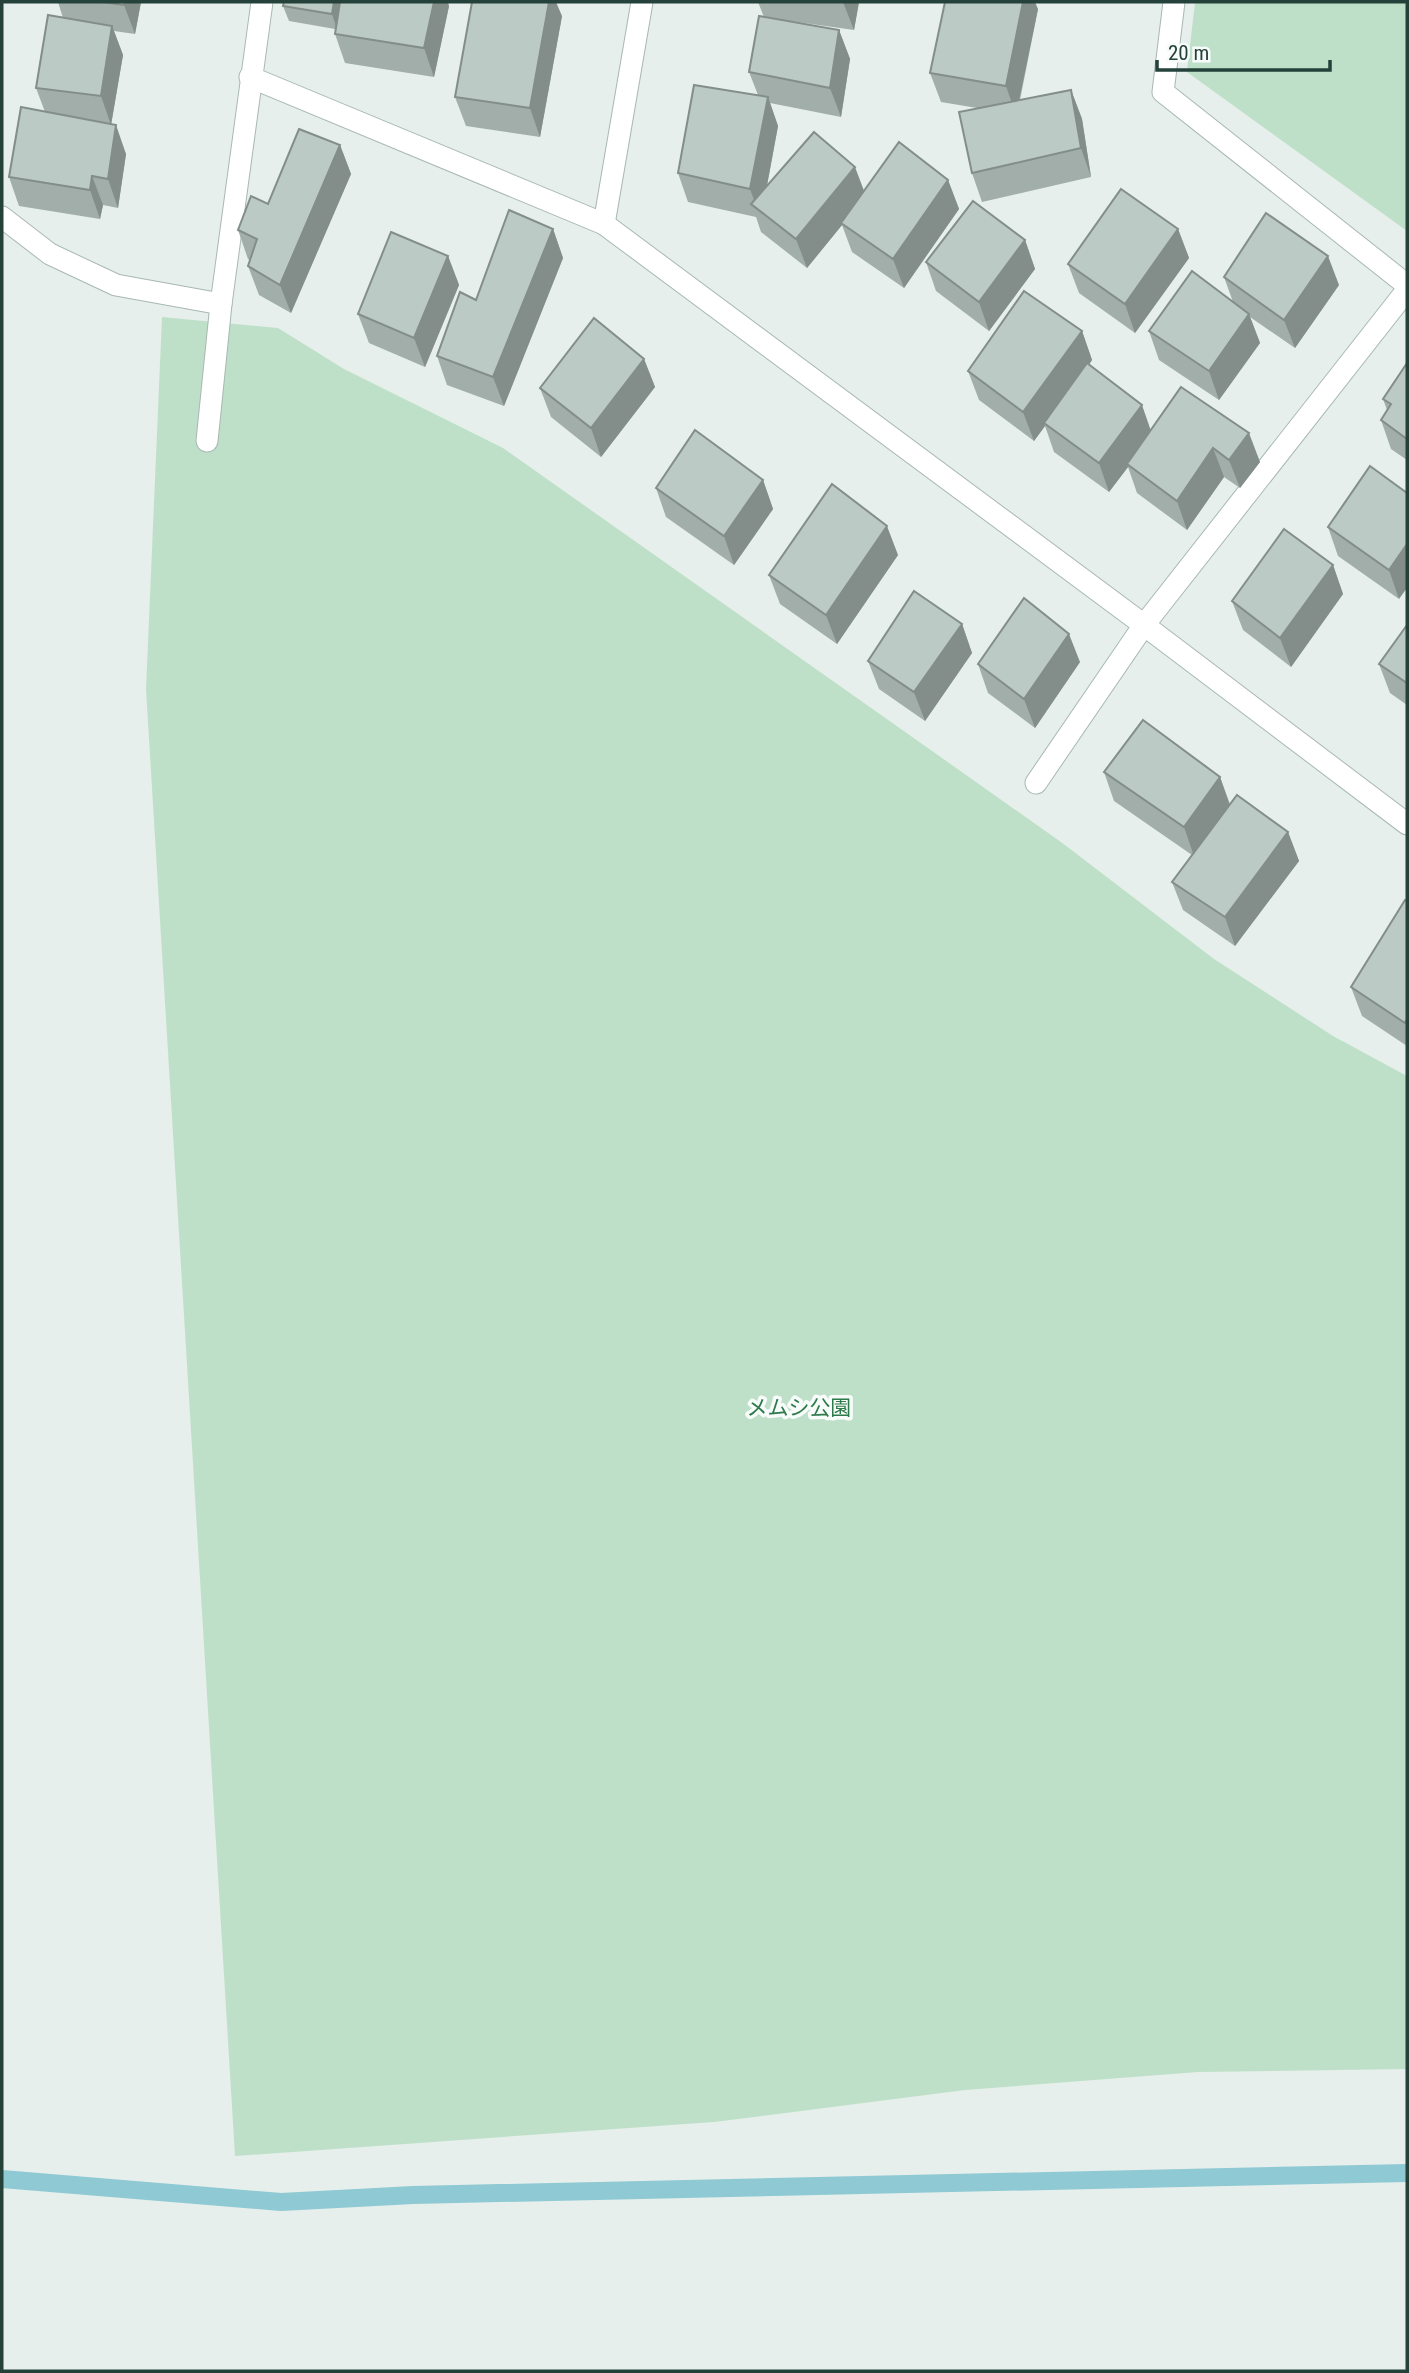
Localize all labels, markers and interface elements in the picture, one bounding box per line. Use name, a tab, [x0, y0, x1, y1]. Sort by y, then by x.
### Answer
scale bar	[1157, 28, 1330, 72]
text: 20 m	[1168, 41, 1209, 65]
park label: メムシ公園	[747, 1396, 852, 1420]

